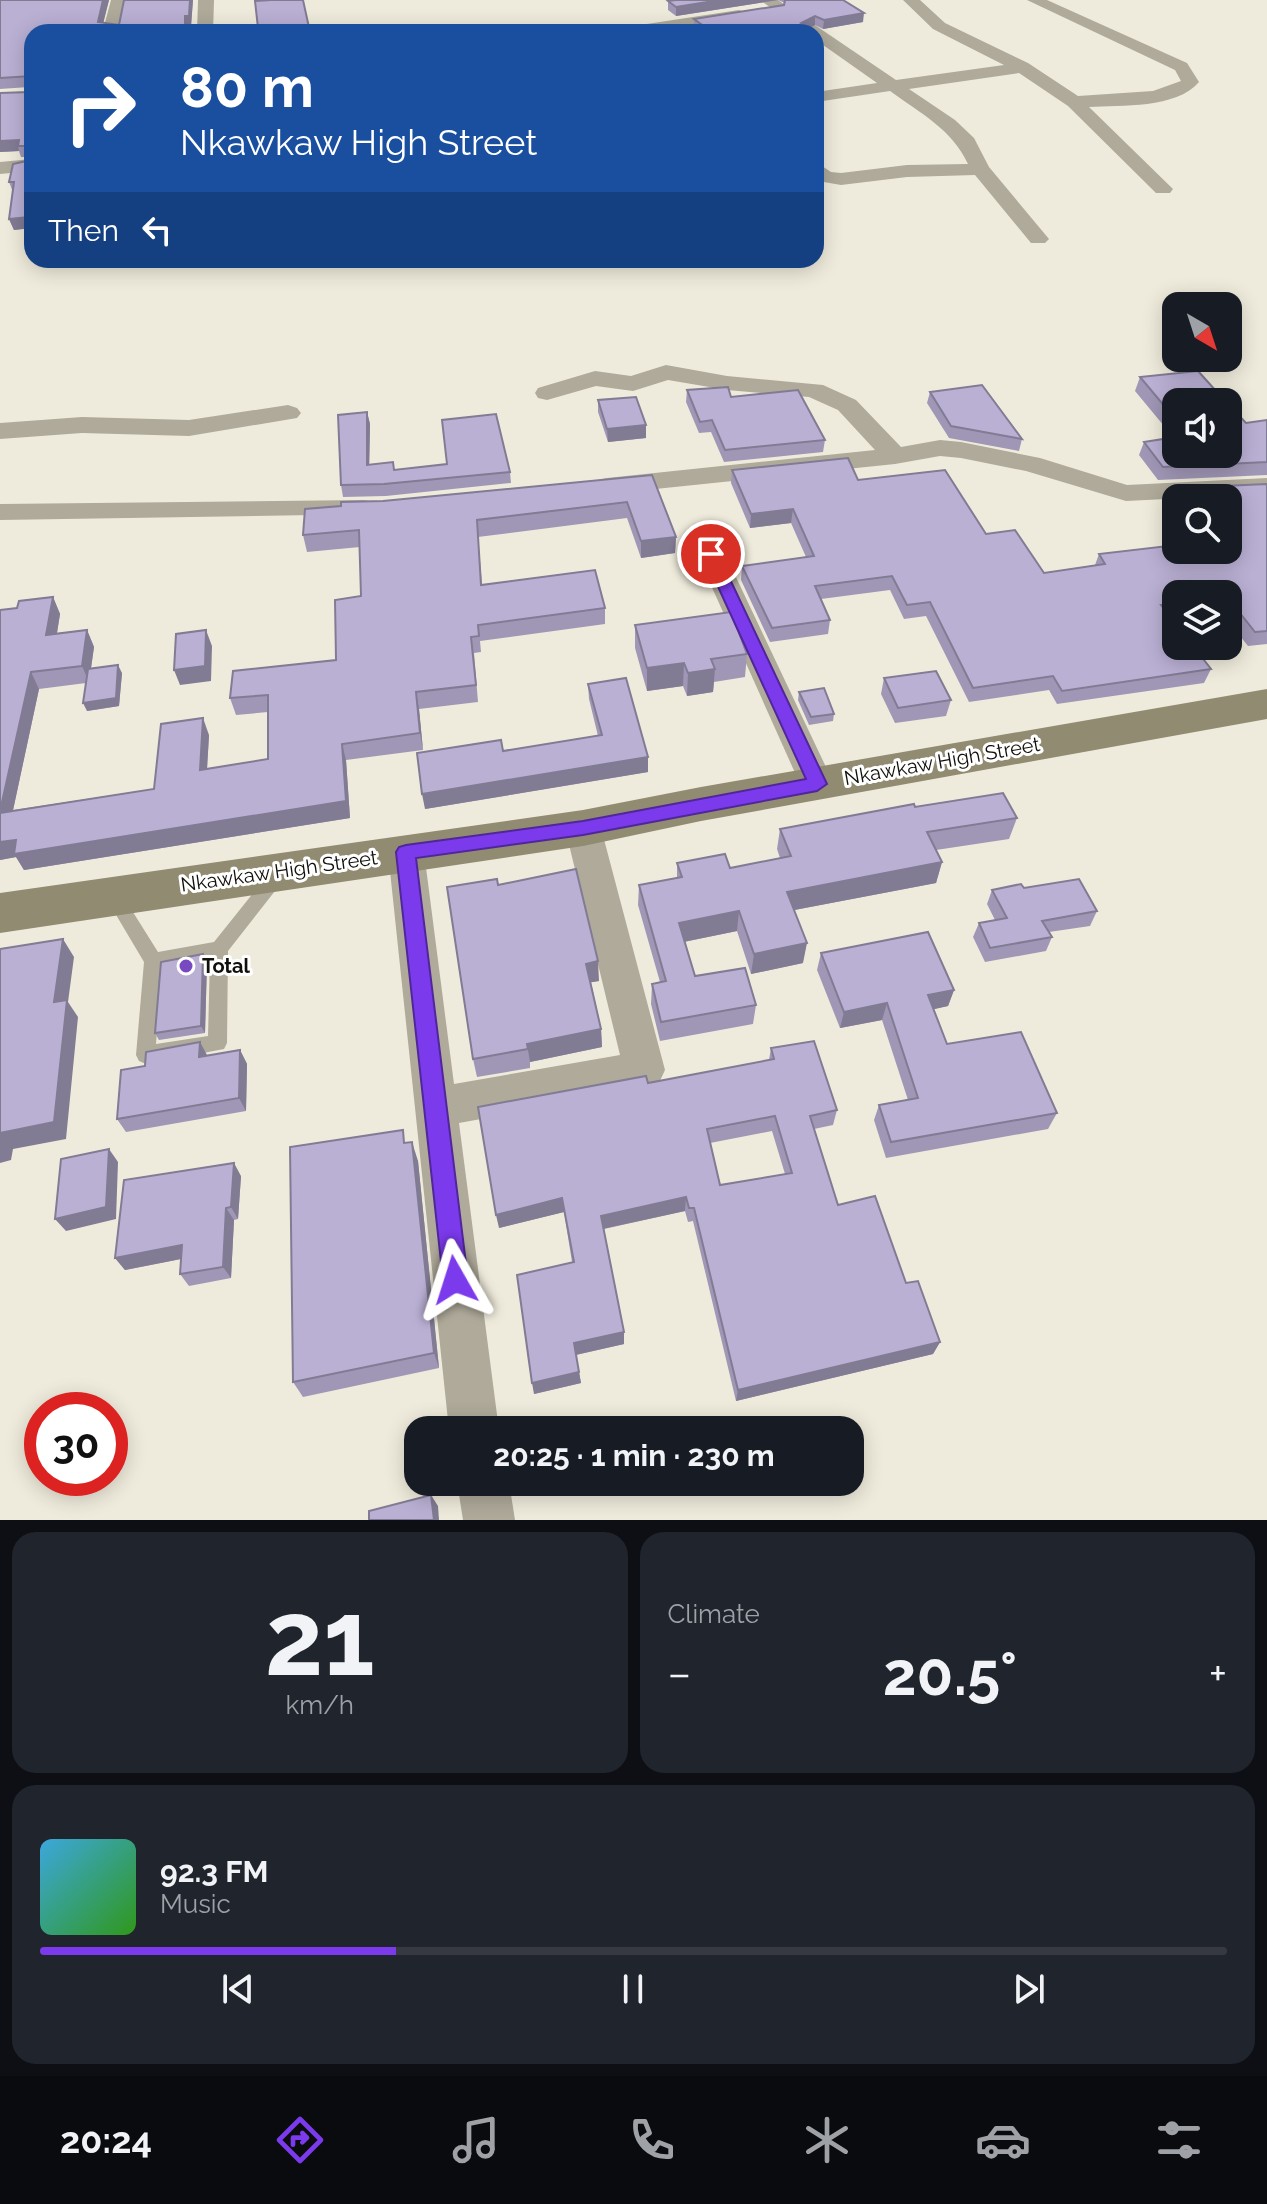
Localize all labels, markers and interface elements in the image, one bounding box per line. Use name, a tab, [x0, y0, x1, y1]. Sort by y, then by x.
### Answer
text: 80 m	[180, 54, 314, 120]
icon: right	[48, 56, 152, 160]
text: Nkawkaw High Street	[180, 121, 537, 163]
icon: left	[135, 208, 179, 252]
text: Then	[48, 213, 119, 248]
north arrow	[1162, 292, 1242, 372]
map controls	[1162, 292, 1242, 660]
button: sound	[1162, 388, 1242, 468]
button: search	[1162, 484, 1242, 564]
pin	[677, 520, 745, 588]
icon: arrive	[689, 532, 733, 576]
button: layers	[1162, 580, 1242, 660]
street label: Nkawkaw High Street	[842, 732, 1042, 790]
street label: Nkawkaw High Street	[179, 845, 379, 897]
place label: Total	[202, 954, 251, 978]
marker: Total	[177, 957, 195, 975]
position arrow	[413, 1238, 497, 1322]
speed limit sign: 30	[24, 1392, 128, 1496]
text: 20:25 · 1 min · 230 m	[493, 1438, 775, 1473]
text: 21	[265, 1577, 375, 1699]
text: Climate	[668, 1599, 760, 1629]
text: 20.5°	[883, 1639, 1017, 1709]
text: −	[668, 1648, 691, 1699]
text: +	[1209, 1648, 1227, 1699]
text: km/h	[285, 1690, 354, 1720]
text: 92.3 FM	[160, 1854, 268, 1889]
text: Music	[160, 1889, 231, 1919]
icon: previous	[216, 1967, 260, 2011]
icon: pause	[611, 1967, 655, 2011]
icon: next	[1007, 1967, 1051, 2011]
icon: directions	[272, 2112, 328, 2168]
icon: music	[448, 2112, 504, 2168]
icon: phone	[624, 2112, 680, 2168]
icon: climate	[799, 2112, 855, 2168]
icon: car	[975, 2112, 1031, 2168]
icon: filters	[1151, 2112, 1207, 2168]
text: 20:24	[60, 2119, 152, 2161]

